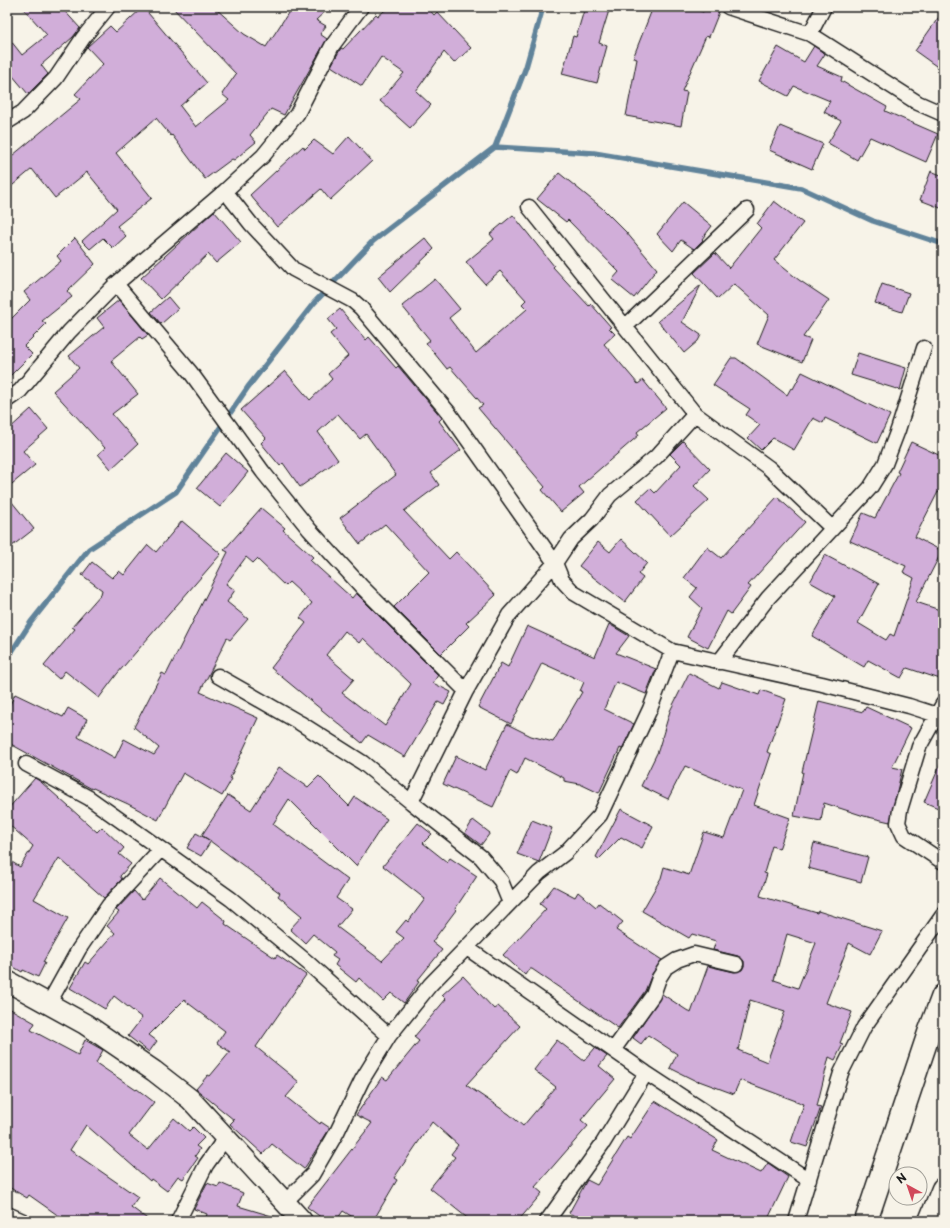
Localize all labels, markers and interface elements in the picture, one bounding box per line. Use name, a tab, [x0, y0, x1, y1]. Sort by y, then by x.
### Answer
north arrow	[888, 1166, 928, 1206]
text: N	[892, 1168, 910, 1187]

